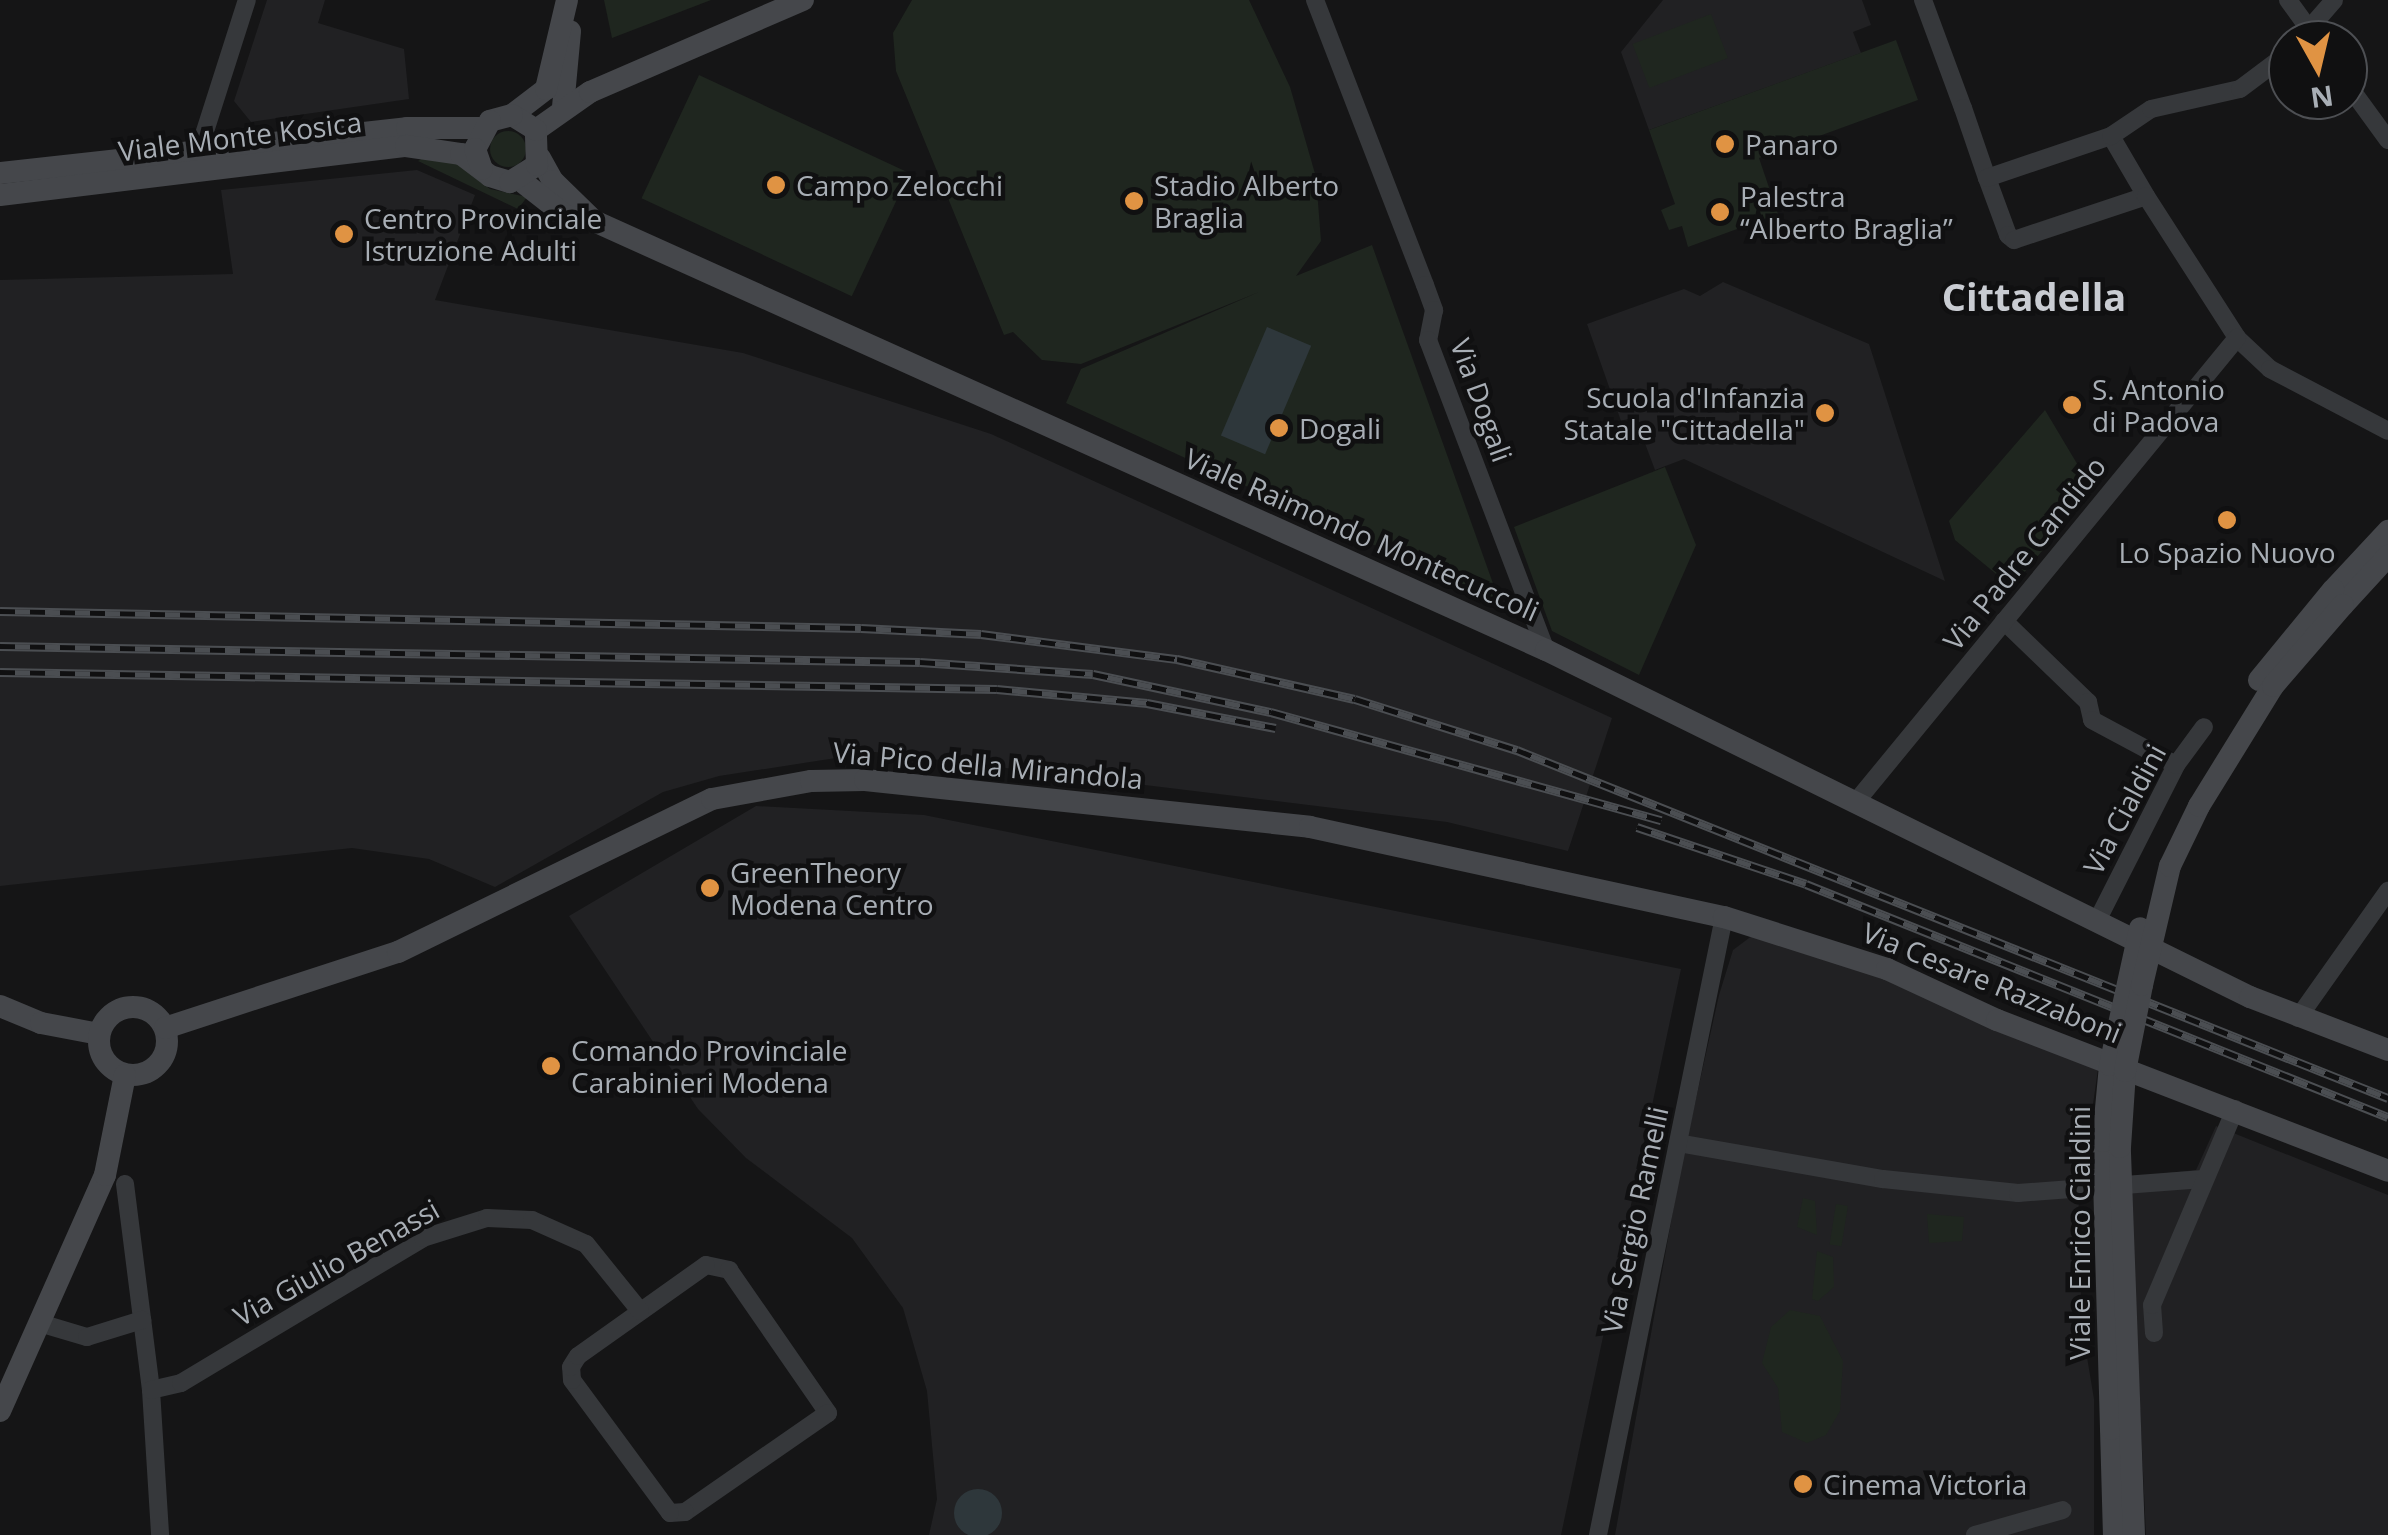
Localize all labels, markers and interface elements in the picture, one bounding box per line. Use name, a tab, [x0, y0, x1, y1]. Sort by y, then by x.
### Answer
north arrow	[2268, 20, 2368, 120]
text: N	[2308, 77, 2336, 118]
street label: Viale Monte Kosica	[116, 104, 364, 168]
place label: Panaro	[1745, 127, 1838, 161]
marker: Panaro	[1714, 133, 1736, 155]
place label: Campo Zelocchi	[796, 168, 1003, 202]
place label: Stadio Alberto Braglia	[1154, 168, 1339, 234]
marker: Campo Zelocchi	[765, 174, 787, 196]
place label: Palestra “Alberto Braglia”	[1740, 179, 1953, 245]
marker: Stadio Alberto Braglia	[1123, 190, 1145, 212]
place label: Centro Provinciale Istruzione Adulti	[364, 201, 602, 267]
marker: Palestra “Alberto Braglia”	[1709, 201, 1731, 223]
marker: Centro Provinciale Istruzione Adulti	[333, 223, 355, 245]
district label: Cittadella	[1942, 274, 2126, 320]
street label: Via Dogali	[1444, 334, 1520, 466]
place label: S. Antonio di Padova	[2092, 372, 2225, 438]
place label: Scuola d'Infanzia Statale "Cittadella"	[1563, 380, 1805, 446]
marker: S. Antonio di Padova	[2061, 394, 2083, 416]
marker: Scuola d'Infanzia Statale "Cittadella"	[1814, 402, 1836, 424]
place label: Dogali	[1299, 411, 1381, 445]
marker: Dogali	[1268, 417, 1290, 439]
street label: Viale Raimondo Montecuccoli	[1180, 441, 1544, 627]
street label: Via Padre Candido	[1936, 450, 2112, 656]
marker: Lo Spazio Nuovo	[2216, 509, 2238, 531]
place label: Lo Spazio Nuovo	[2118, 535, 2336, 569]
street label: Via Pico della Mirandola	[832, 735, 1144, 795]
street label: Via Cialdini	[2076, 738, 2172, 880]
place label: GreenTheory Modena Centro	[730, 855, 934, 921]
marker: GreenTheory Modena Centro	[699, 877, 721, 899]
street label: Via Cesare Razzaboni	[1858, 915, 2126, 1049]
place label: Comando Provinciale Carabinieri Modena	[571, 1033, 848, 1099]
marker: Comando Provinciale Carabinieri Modena	[540, 1055, 562, 1077]
street label: Via Sergio Ramelli	[1594, 1103, 1674, 1337]
street label: Viale Enrico Cialdini	[2062, 1106, 2096, 1360]
street label: Via Giulio Benassi	[227, 1192, 445, 1332]
place label: Cinema Victoria	[1823, 1467, 2027, 1501]
marker: Cinema Victoria	[1792, 1473, 1814, 1495]

